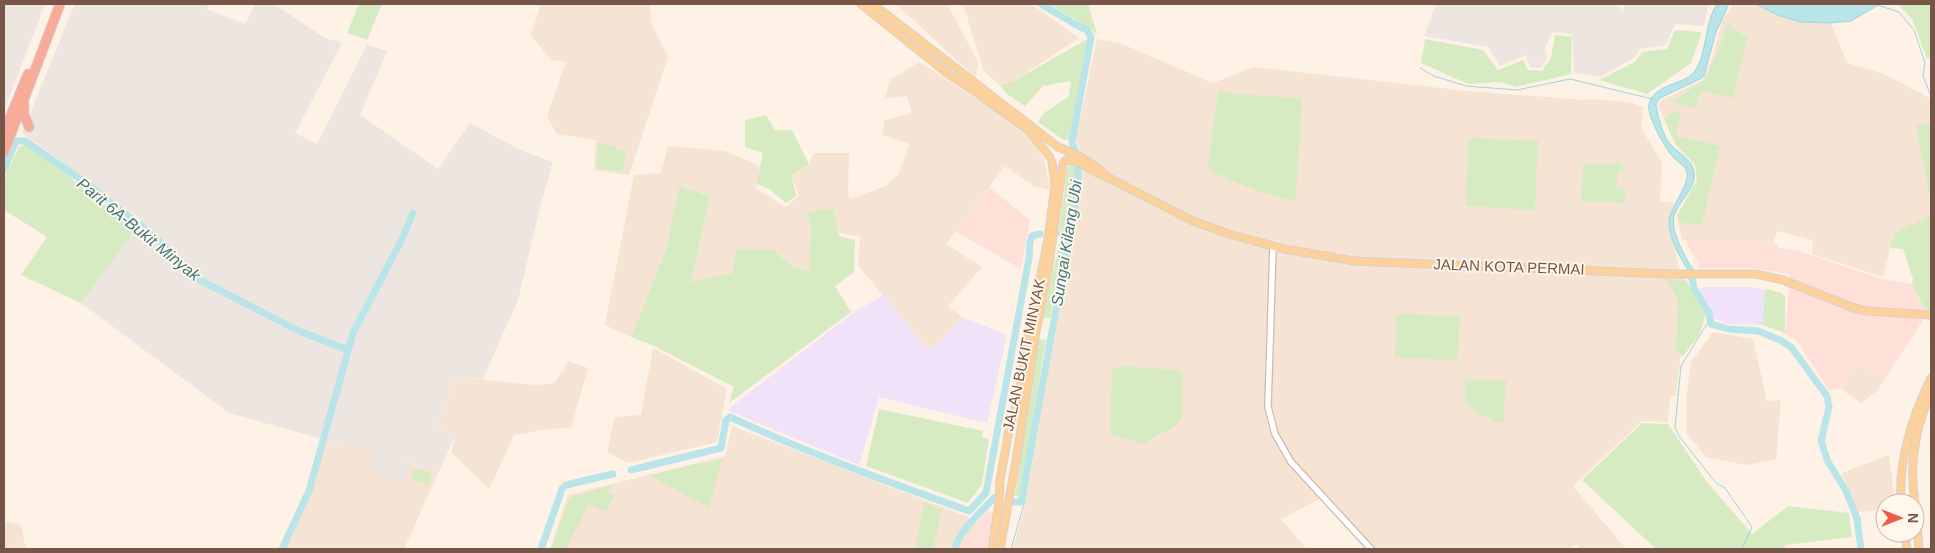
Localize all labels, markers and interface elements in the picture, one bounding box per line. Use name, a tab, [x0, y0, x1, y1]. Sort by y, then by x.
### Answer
water label: Parit 6A-Bukit Minyak	[74, 175, 204, 285]
water label: Sungai Kilang Ubi	[1048, 178, 1085, 307]
street label: JALAN KOTA PERMAI	[1433, 255, 1585, 278]
street label: JALAN BUKIT MINYAK	[999, 277, 1048, 433]
north arrow	[1875, 493, 1925, 543]
text: N	[1905, 513, 1921, 523]

